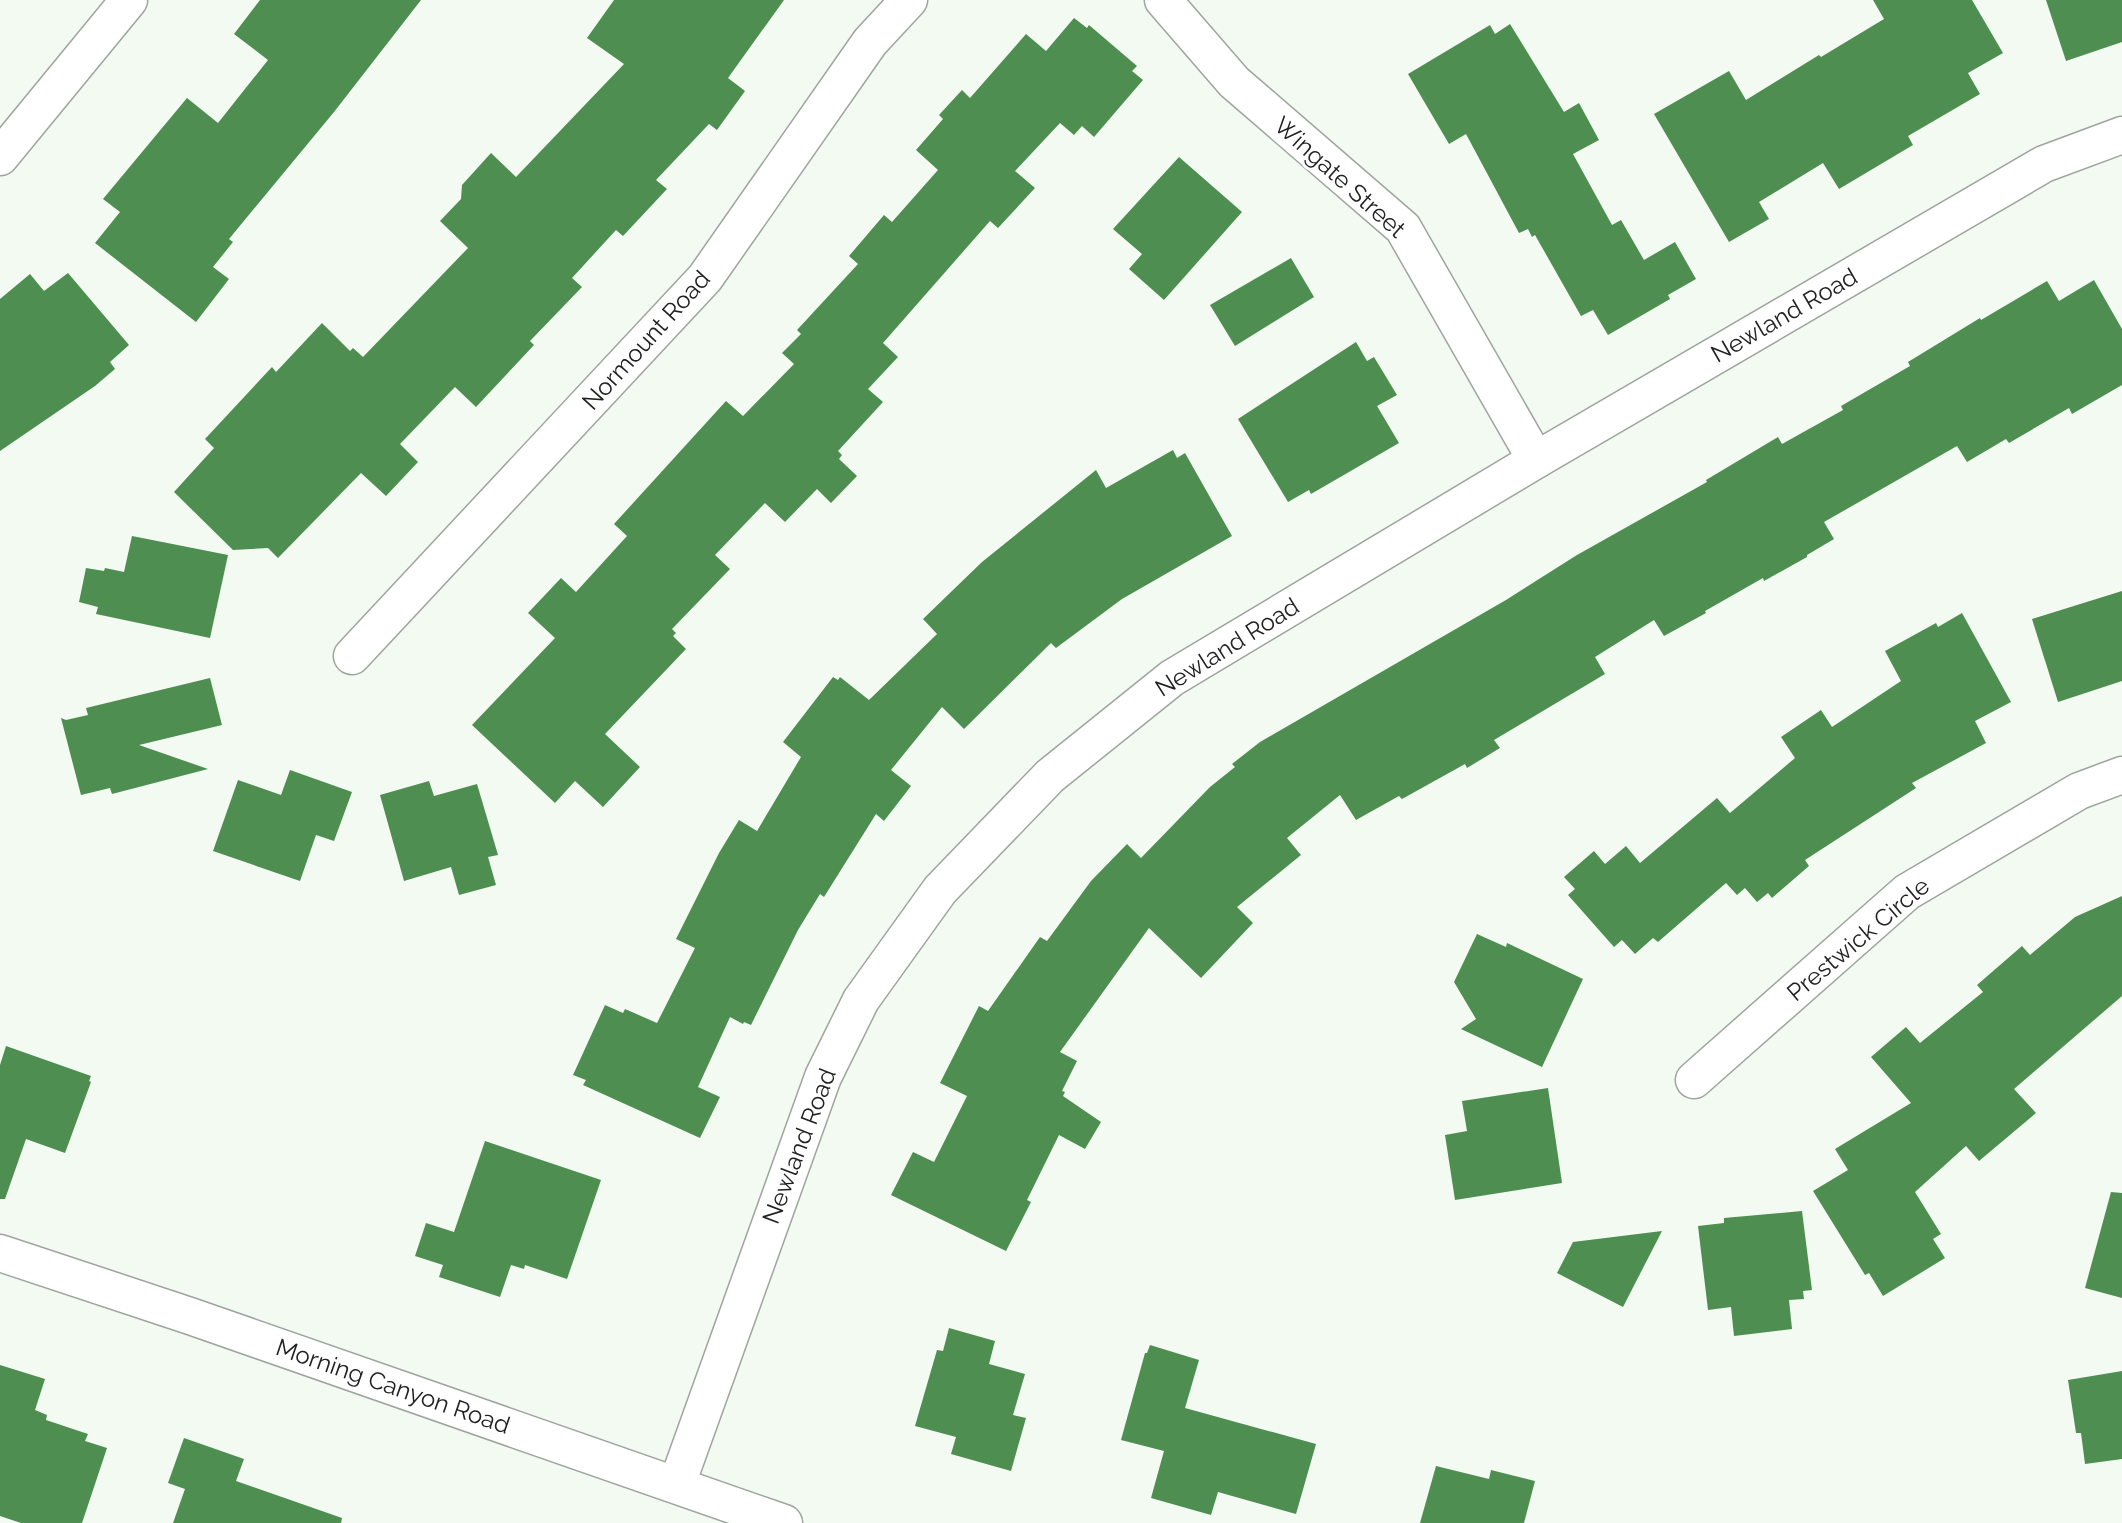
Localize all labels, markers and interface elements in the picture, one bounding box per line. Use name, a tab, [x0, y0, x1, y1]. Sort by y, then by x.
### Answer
street label: Wingate Street	[1268, 110, 1412, 244]
street label: Newland Road	[1706, 261, 1862, 369]
street label: Normount Road	[576, 264, 716, 416]
street label: Newland Road	[1150, 591, 1304, 703]
street label: Prestwick Circle	[1781, 871, 1935, 1007]
street label: Newland Road	[756, 1064, 842, 1228]
street label: Morning Canyon Road	[272, 1332, 514, 1440]

